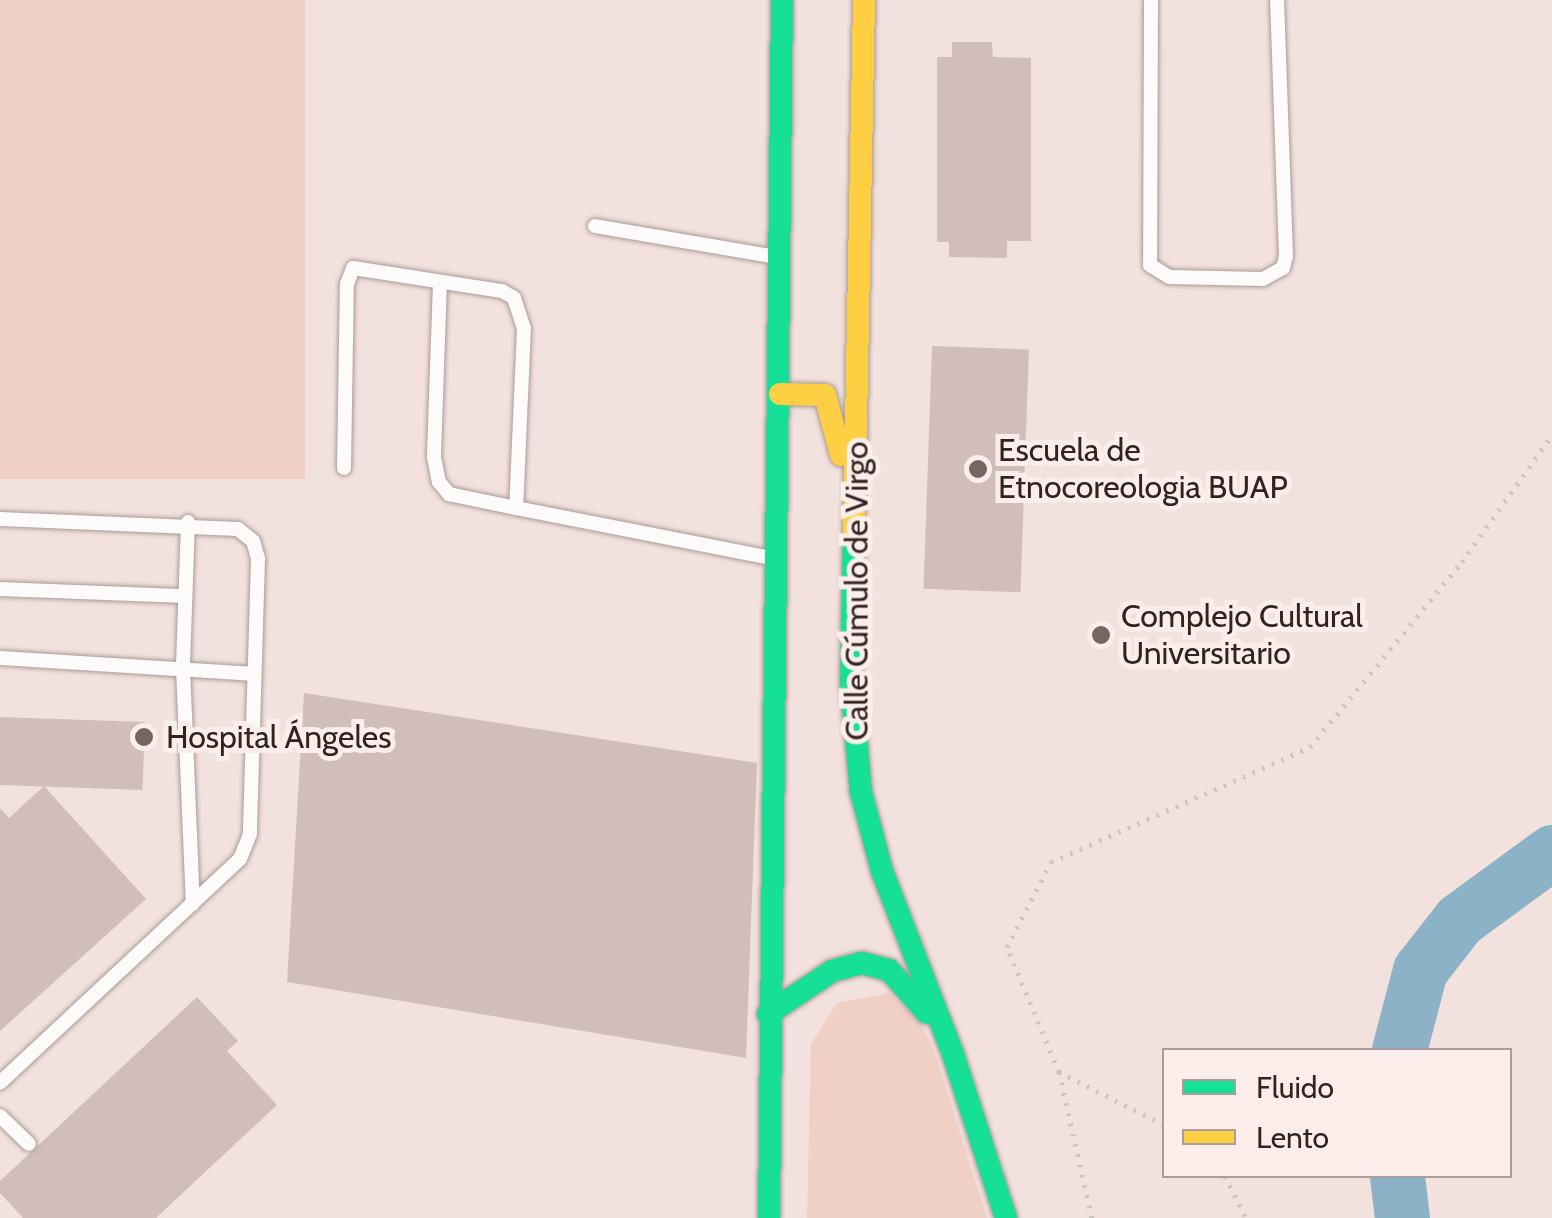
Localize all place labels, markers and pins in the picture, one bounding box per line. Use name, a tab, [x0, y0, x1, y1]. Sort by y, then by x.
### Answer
place label: Escuela de Etnocoreologia BUAP	[998, 432, 1288, 507]
marker: Escuela de Etnocoreologia BUAP	[967, 458, 989, 480]
place label: Complejo Cultural Universitario	[1121, 598, 1363, 673]
marker: Complejo Cultural Universitario	[1090, 624, 1112, 646]
place label: Hospital Ángeles	[166, 718, 391, 756]
marker: Hospital Ángeles	[131, 724, 157, 750]

